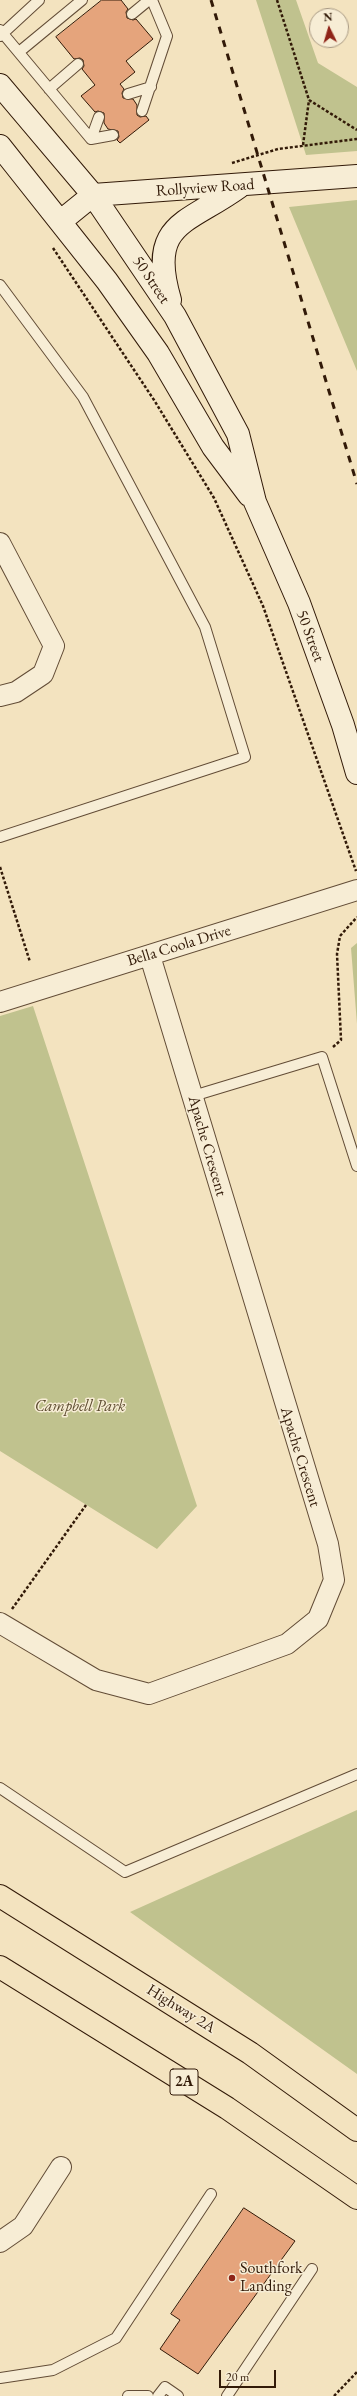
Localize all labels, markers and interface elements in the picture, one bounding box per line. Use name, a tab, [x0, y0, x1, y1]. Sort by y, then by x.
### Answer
north arrow	[309, 8, 349, 48]
text: N	[323, 10, 333, 24]
street label: Rollyview Road	[155, 175, 255, 201]
street label: 50 Street	[128, 252, 174, 308]
street label: 50 Street	[292, 607, 328, 665]
street label: Bella Coola Drive	[125, 921, 233, 971]
street label: Apache Crescent	[183, 1094, 231, 1198]
park label: Campbell Park	[35, 1397, 125, 1417]
street label: Apache Crescent	[276, 1405, 324, 1509]
street label: Highway 2A	[143, 1980, 219, 2038]
road number: 2A	[170, 2069, 198, 2095]
place label: Southfork Landing	[240, 2259, 303, 2297]
marker: Southfork Landing	[227, 2273, 237, 2283]
scale bar	[221, 2362, 278, 2388]
text: 20 m	[226, 2369, 249, 2385]

